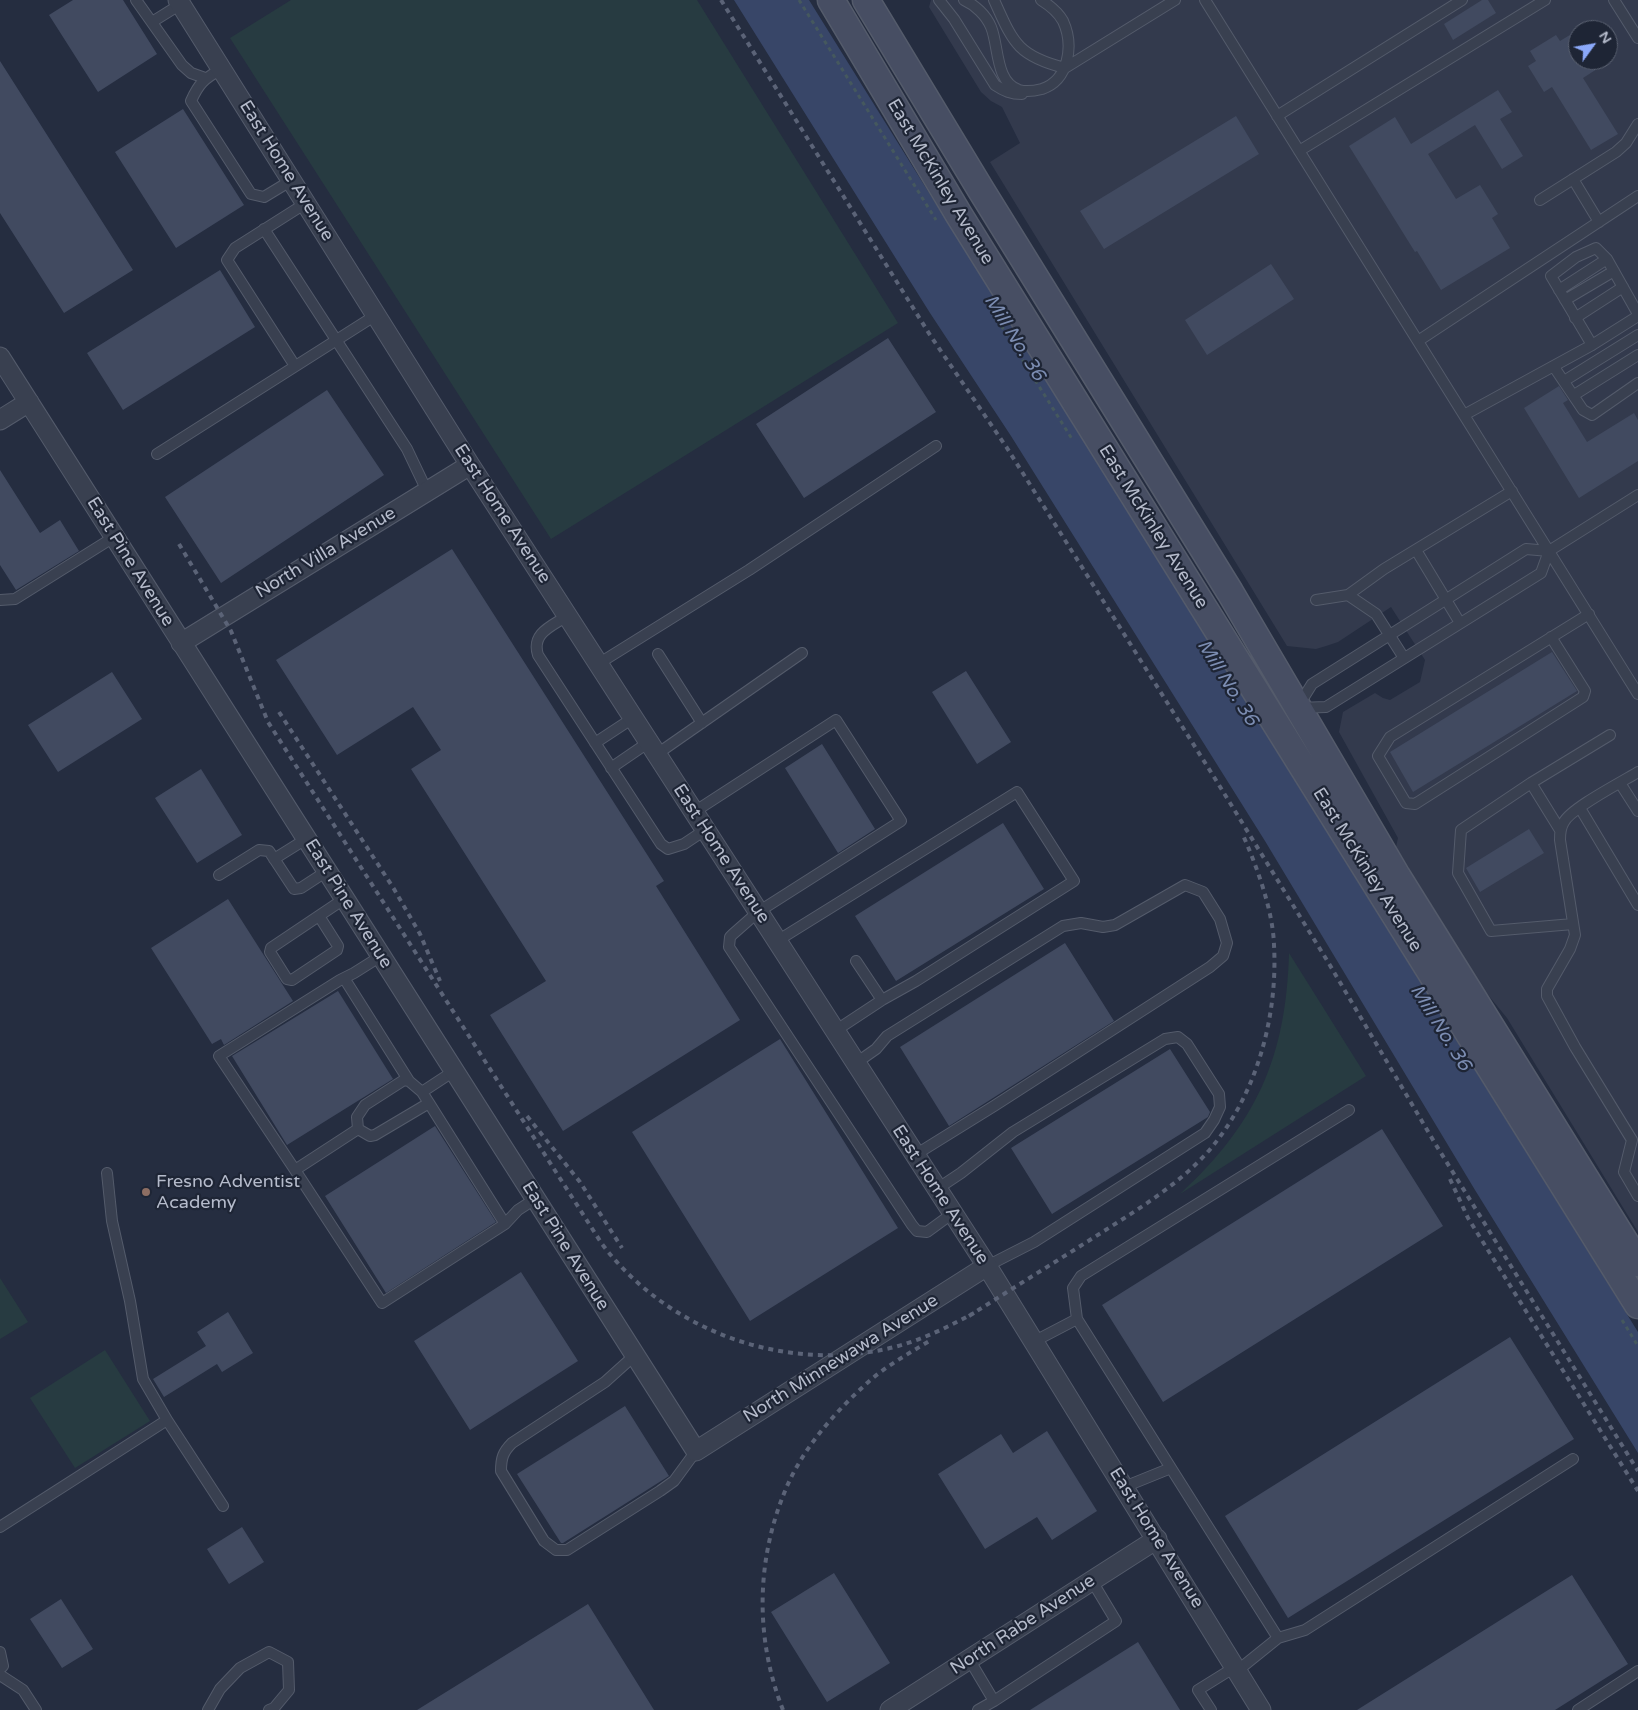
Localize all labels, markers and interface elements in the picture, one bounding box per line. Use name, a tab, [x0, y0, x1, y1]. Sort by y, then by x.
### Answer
north arrow	[1568, 20, 1618, 70]
text: N	[1595, 28, 1615, 47]
street label: East McKinley Avenue	[882, 95, 998, 269]
street label: East Home Avenue	[234, 97, 338, 245]
water label: Mill No. 36	[979, 291, 1049, 385]
street label: East Home Avenue	[449, 440, 555, 588]
street label: East McKinley Avenue	[1094, 441, 1212, 613]
street label: East Pine Avenue	[82, 493, 178, 631]
street label: North Villa Avenue	[252, 503, 400, 603]
water label: Mill No. 36	[1192, 636, 1262, 730]
street label: East Home Avenue	[668, 780, 774, 928]
street label: East McKinley Avenue	[1308, 784, 1426, 956]
street label: East Pine Avenue	[300, 835, 396, 973]
water label: Mill No. 36	[1405, 981, 1475, 1075]
street label: East Home Avenue	[887, 1121, 993, 1269]
place label: Fresno Adventist Academy	[156, 1171, 300, 1214]
street label: East Pine Avenue	[517, 1177, 613, 1315]
marker: Fresno Adventist Academy	[140, 1186, 152, 1198]
street label: North Minnewawa Avenue	[740, 1290, 942, 1428]
street label: East Home Avenue	[1104, 1464, 1208, 1612]
street label: North Rabe Avenue	[947, 1570, 1099, 1680]

